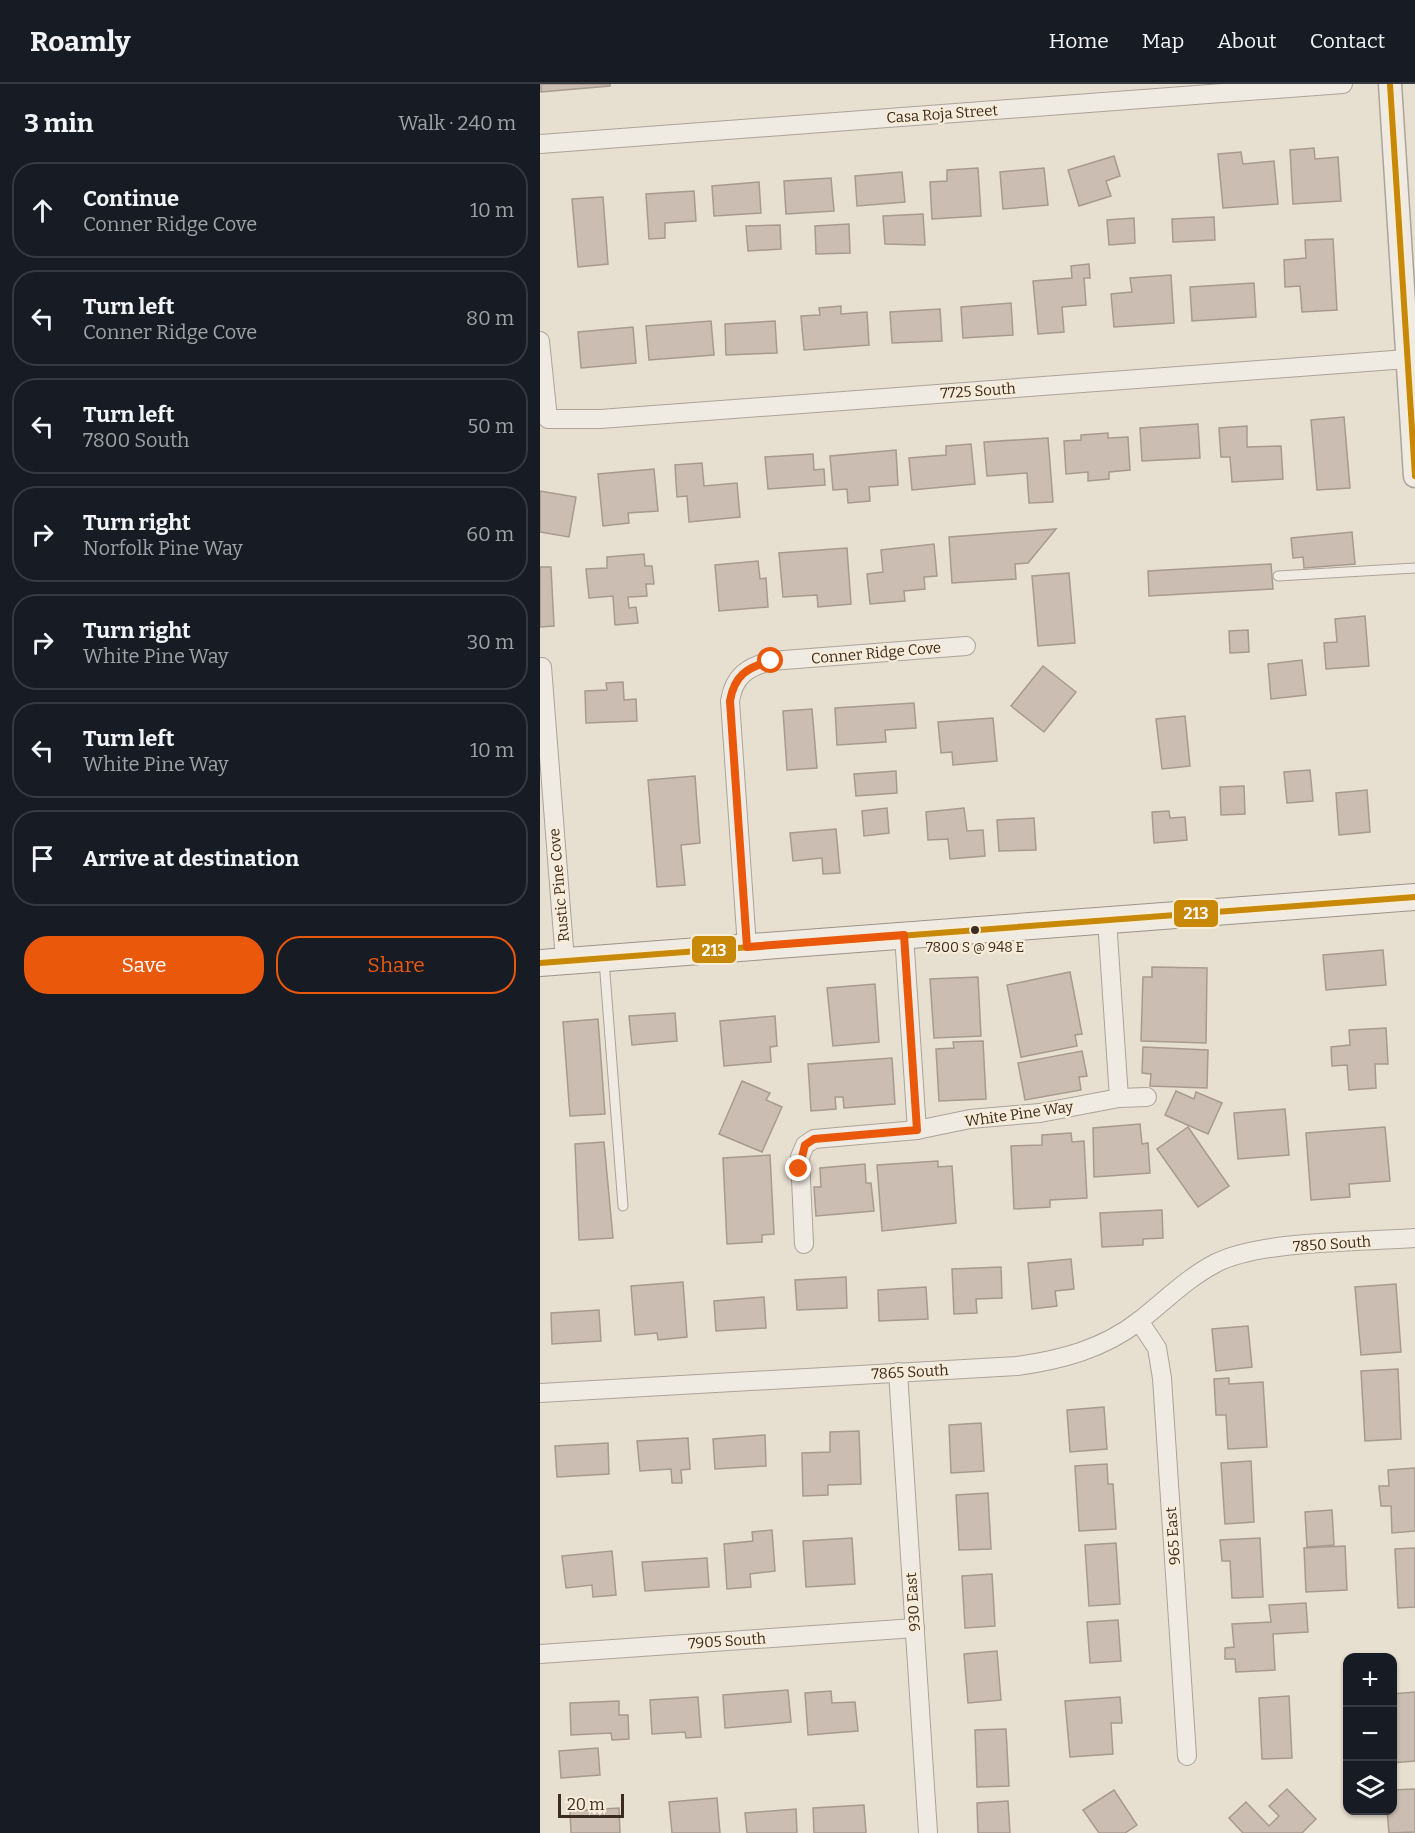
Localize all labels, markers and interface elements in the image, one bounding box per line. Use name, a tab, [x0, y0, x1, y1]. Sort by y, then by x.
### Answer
text: Roamly	[30, 25, 131, 58]
text: Home	[1049, 28, 1109, 54]
text: Map	[1142, 28, 1184, 54]
text: About	[1217, 28, 1277, 54]
text: Contact	[1310, 28, 1385, 54]
street label: Casa Roja Street	[886, 101, 999, 127]
text: 3 min	[24, 108, 93, 139]
text: Walk · 240 m	[398, 111, 516, 135]
text: Continue	[83, 185, 179, 212]
icon: ahead	[26, 194, 59, 227]
text: 10 m	[470, 198, 514, 222]
text: Conner Ridge Cove	[83, 212, 257, 236]
text: Turn left	[83, 293, 175, 320]
icon: left	[26, 302, 59, 335]
text: 80 m	[466, 306, 514, 330]
text: Conner Ridge Cove	[83, 320, 257, 344]
street label: 7725 South	[940, 379, 1017, 403]
text: Turn left	[83, 401, 175, 428]
icon: left	[26, 410, 59, 443]
text: 50 m	[467, 414, 514, 438]
text: 7800 South	[83, 428, 189, 452]
text: Turn right	[83, 509, 191, 536]
icon: right	[26, 518, 59, 551]
text: 60 m	[466, 522, 514, 546]
text: Norfolk Pine Way	[83, 536, 243, 560]
text: Turn right	[83, 617, 191, 644]
icon: right	[26, 626, 59, 659]
text: 30 m	[467, 630, 514, 654]
street label: Conner Ridge Cove	[810, 638, 942, 668]
text: White Pine Way	[83, 644, 229, 668]
route start	[757, 647, 783, 673]
text: Turn left	[83, 725, 175, 752]
icon: left	[26, 734, 59, 767]
text: 10 m	[470, 738, 514, 762]
text: White Pine Way	[83, 752, 229, 776]
street label: Rustic Pine Cove	[545, 827, 573, 943]
icon: arrive	[26, 842, 59, 875]
text: Arrive at destination	[83, 845, 299, 872]
line badge: 213	[1173, 899, 1219, 928]
text: 213	[1183, 904, 1209, 923]
marker: 7800 S @ 948 E	[969, 924, 981, 936]
line badge: 213	[691, 935, 737, 964]
button: Save	[24, 936, 264, 994]
button: Share	[276, 936, 516, 994]
place label: 7800 S @ 948 E	[926, 939, 1024, 956]
text: 213	[701, 941, 727, 960]
street label: White Pine Way	[964, 1097, 1074, 1131]
route end	[785, 1155, 811, 1181]
street label: 7850 South	[1292, 1232, 1372, 1256]
street label: 7865 South	[871, 1361, 950, 1383]
street label: 965 East	[1162, 1506, 1184, 1566]
street label: 930 East	[902, 1571, 924, 1632]
street label: 7905 South	[687, 1629, 767, 1653]
map controls	[1343, 1653, 1397, 1815]
button: +	[1343, 1653, 1397, 1707]
button: −	[1343, 1707, 1397, 1761]
button: layers	[1343, 1761, 1397, 1815]
scale bar	[558, 1791, 624, 1818]
text: 20 m	[567, 1795, 604, 1814]

